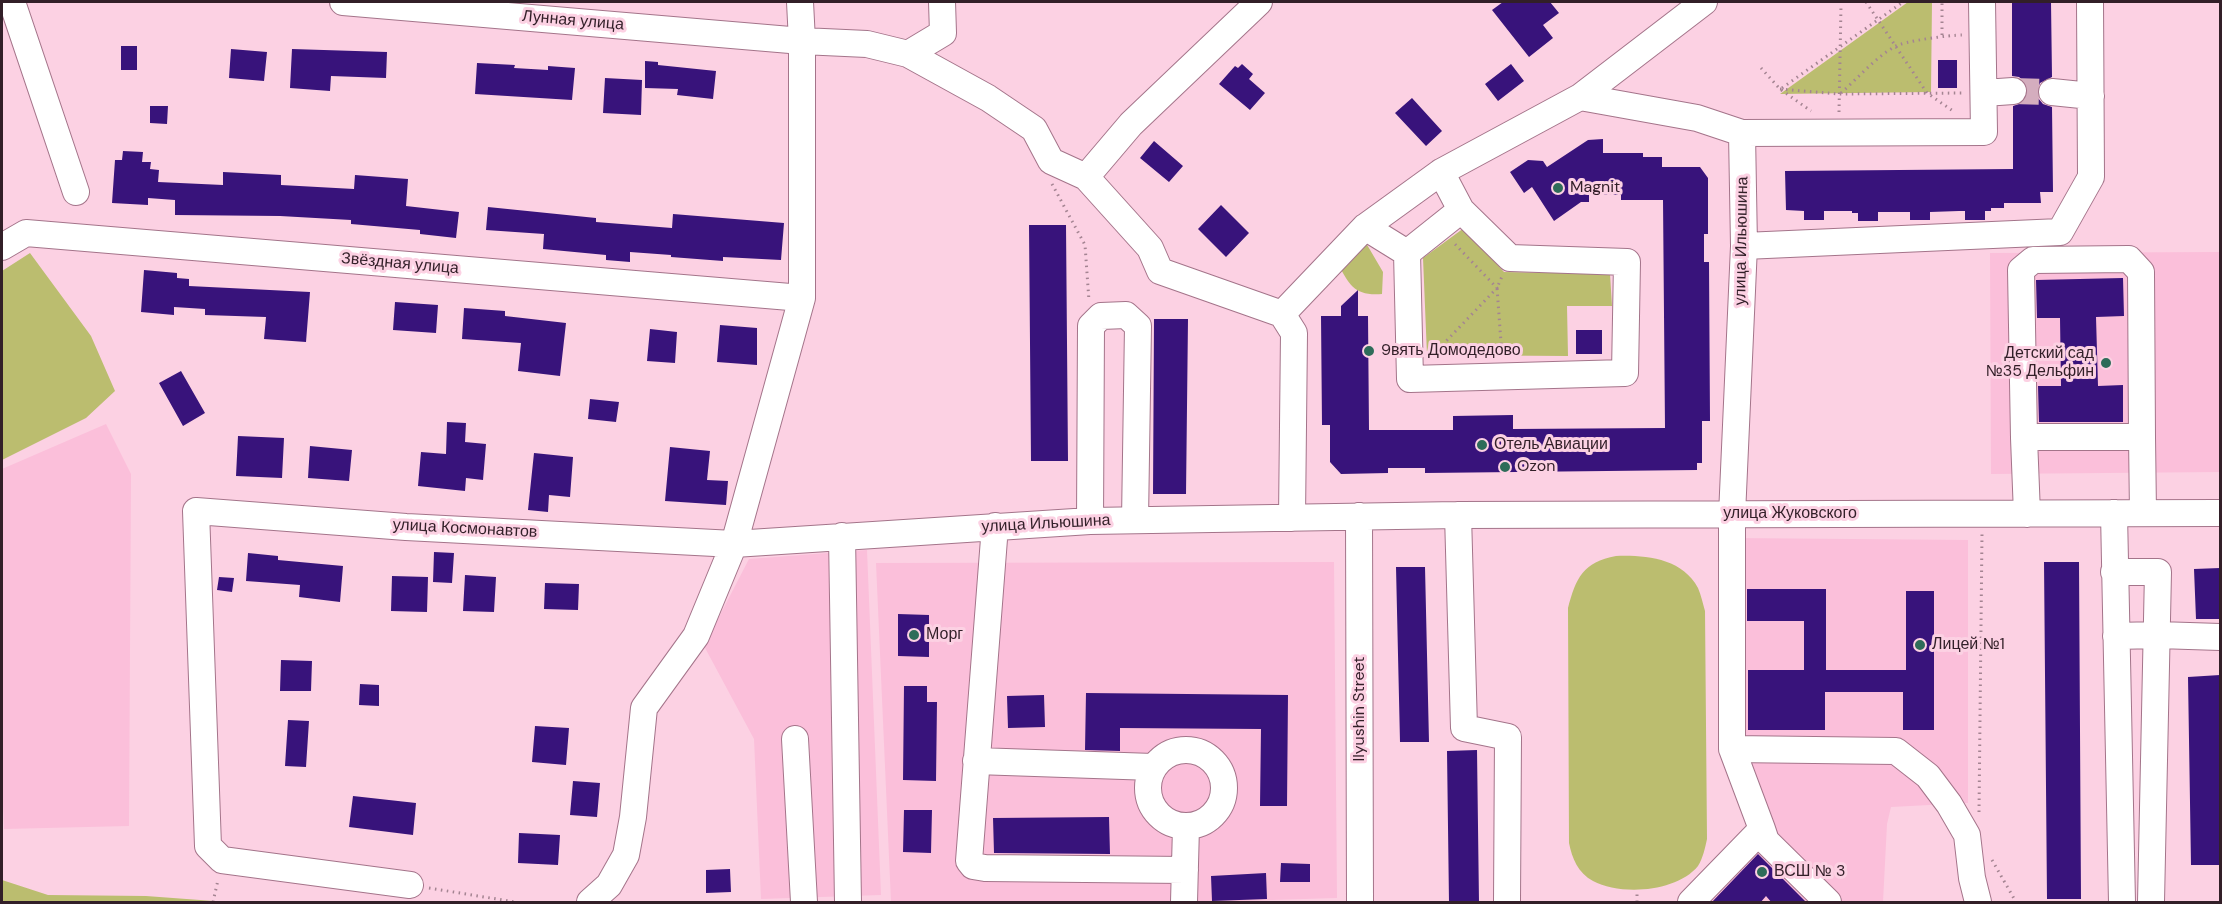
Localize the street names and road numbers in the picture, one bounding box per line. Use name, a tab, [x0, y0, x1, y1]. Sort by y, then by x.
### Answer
street label: Лунная улица	[521, 7, 625, 35]
street label: улица Ильюшина	[1731, 176, 1753, 306]
street label: Звёздная улица	[340, 249, 460, 279]
street label: улица Жуковского	[1723, 504, 1857, 524]
street label: улица Ильюшина	[981, 511, 1111, 537]
street label: улица Космонавтов	[392, 516, 538, 542]
street label: Ilyushin Street	[1350, 656, 1370, 762]

